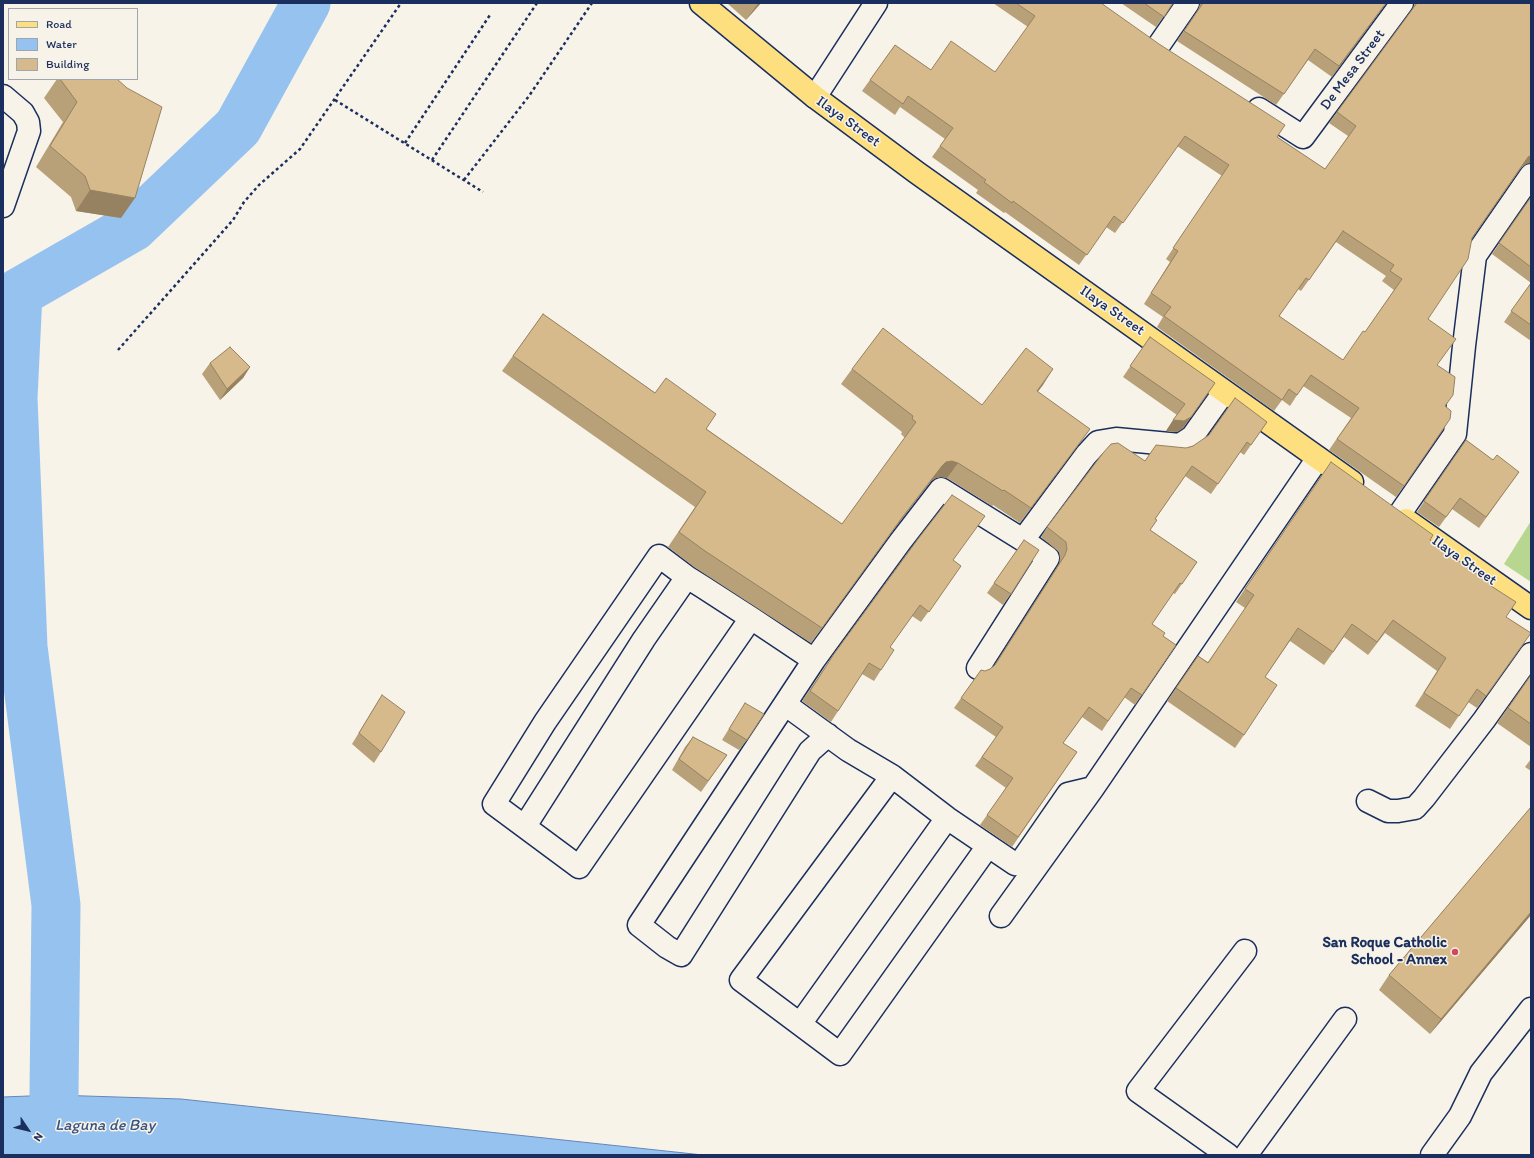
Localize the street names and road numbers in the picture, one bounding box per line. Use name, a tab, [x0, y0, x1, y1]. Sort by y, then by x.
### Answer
street label: De Mesa Street	[1317, 26, 1389, 114]
street label: Ilaya Street	[812, 93, 884, 151]
street label: Ilaya Street	[1076, 282, 1148, 340]
street label: Ilaya Street	[1428, 532, 1500, 590]

